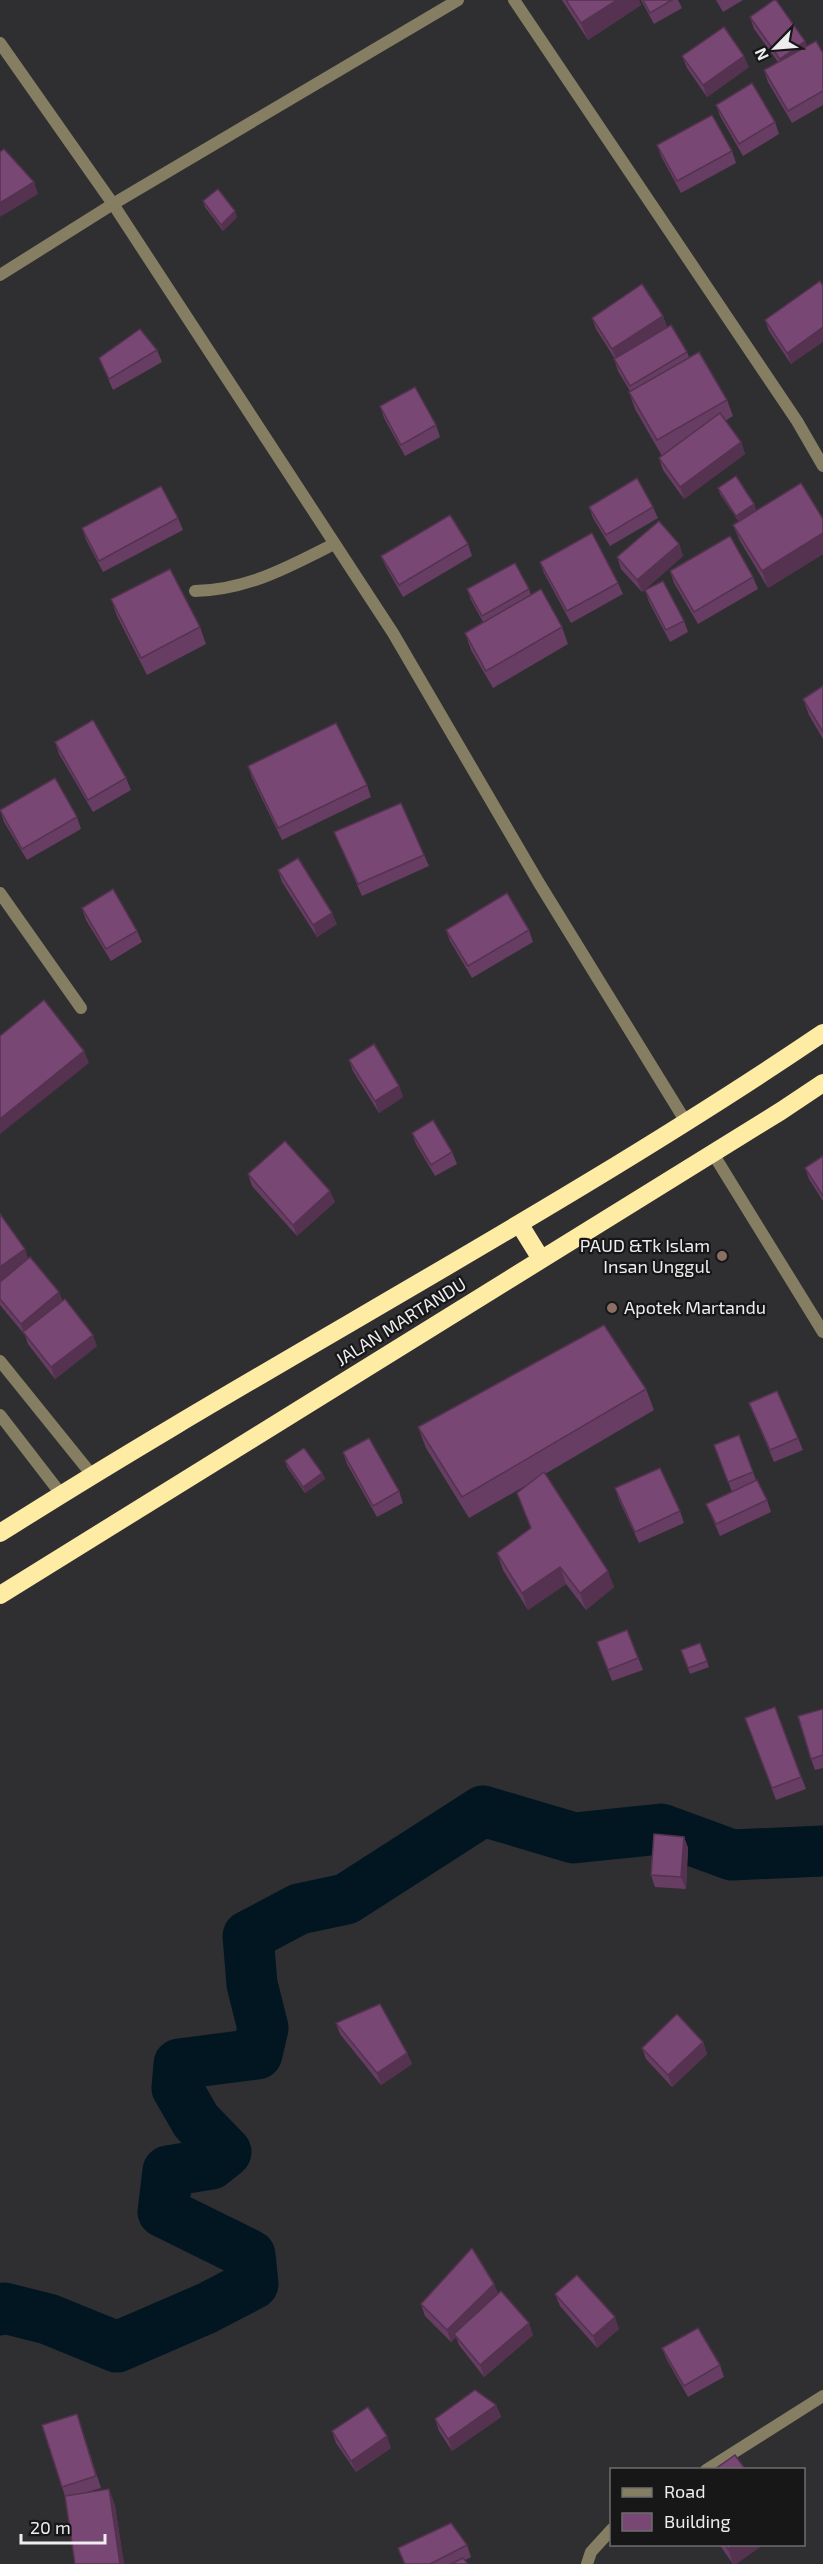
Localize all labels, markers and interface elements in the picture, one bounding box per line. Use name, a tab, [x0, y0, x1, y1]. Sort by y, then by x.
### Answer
north arrow	[745, 18, 805, 78]
text: N	[750, 45, 772, 64]
place label: PAUD &Tk Islam Insan Unggul	[580, 1234, 711, 1277]
marker: PAUD &Tk Islam Insan Unggul	[715, 1249, 729, 1263]
street label: JALAN MARTANDU	[331, 1272, 470, 1370]
place label: Apotek Martandu	[624, 1296, 766, 1318]
marker: Apotek Martandu	[605, 1301, 619, 1315]
legend	[610, 2468, 805, 2546]
text: Road	[664, 2480, 705, 2502]
scale bar	[21, 2507, 105, 2545]
text: Building	[664, 2510, 731, 2532]
text: 20 m	[30, 2516, 71, 2538]

